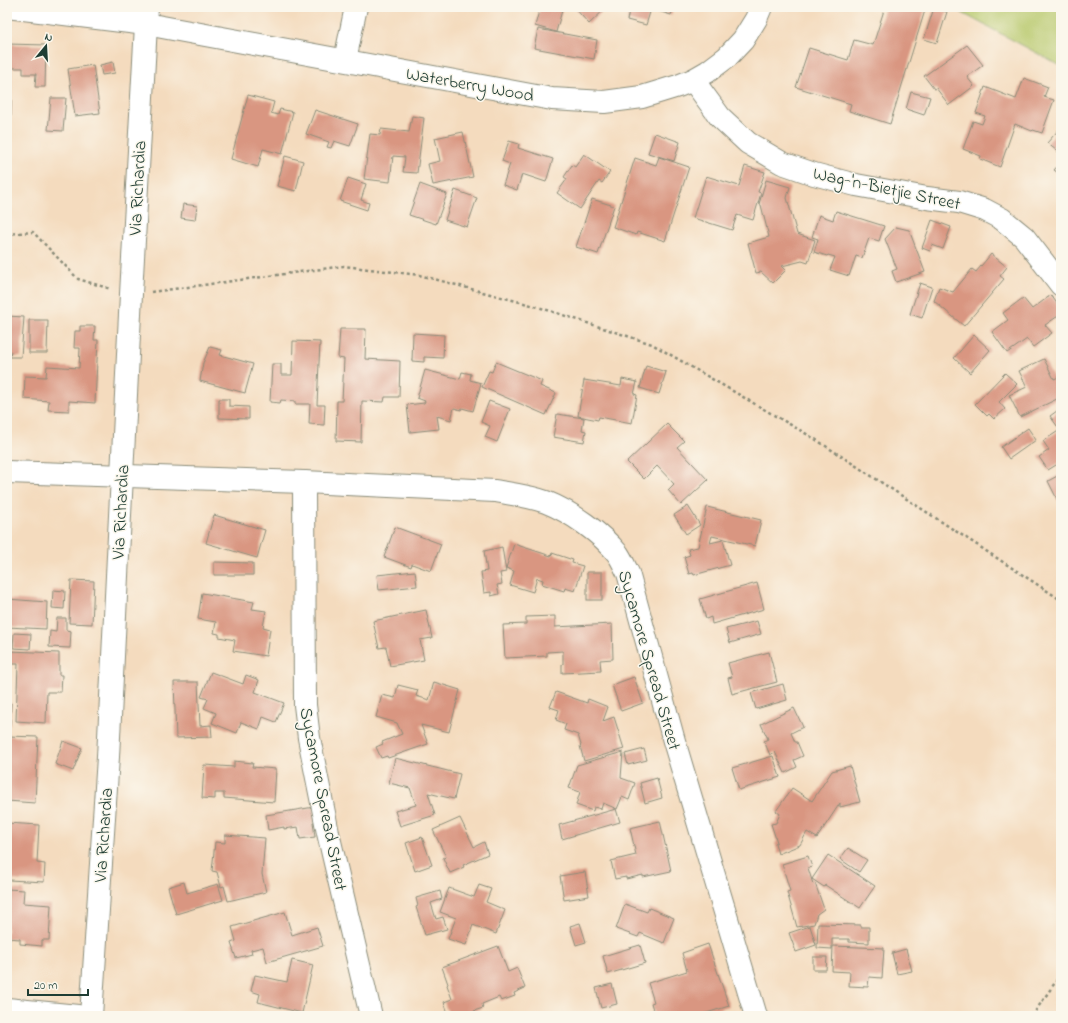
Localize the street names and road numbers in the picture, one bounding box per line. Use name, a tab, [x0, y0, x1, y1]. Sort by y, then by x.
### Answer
street label: Waterberry Wood	[404, 62, 536, 110]
street label: Via Richardia	[123, 140, 154, 237]
street label: Wag-'n-Bietjie Street	[810, 162, 963, 219]
street label: Via Richardia	[106, 464, 137, 561]
street label: Sycamore Spread Street	[610, 568, 686, 754]
street label: Sycamore Spread Street	[292, 706, 353, 893]
street label: Via Richardia	[89, 787, 121, 884]

